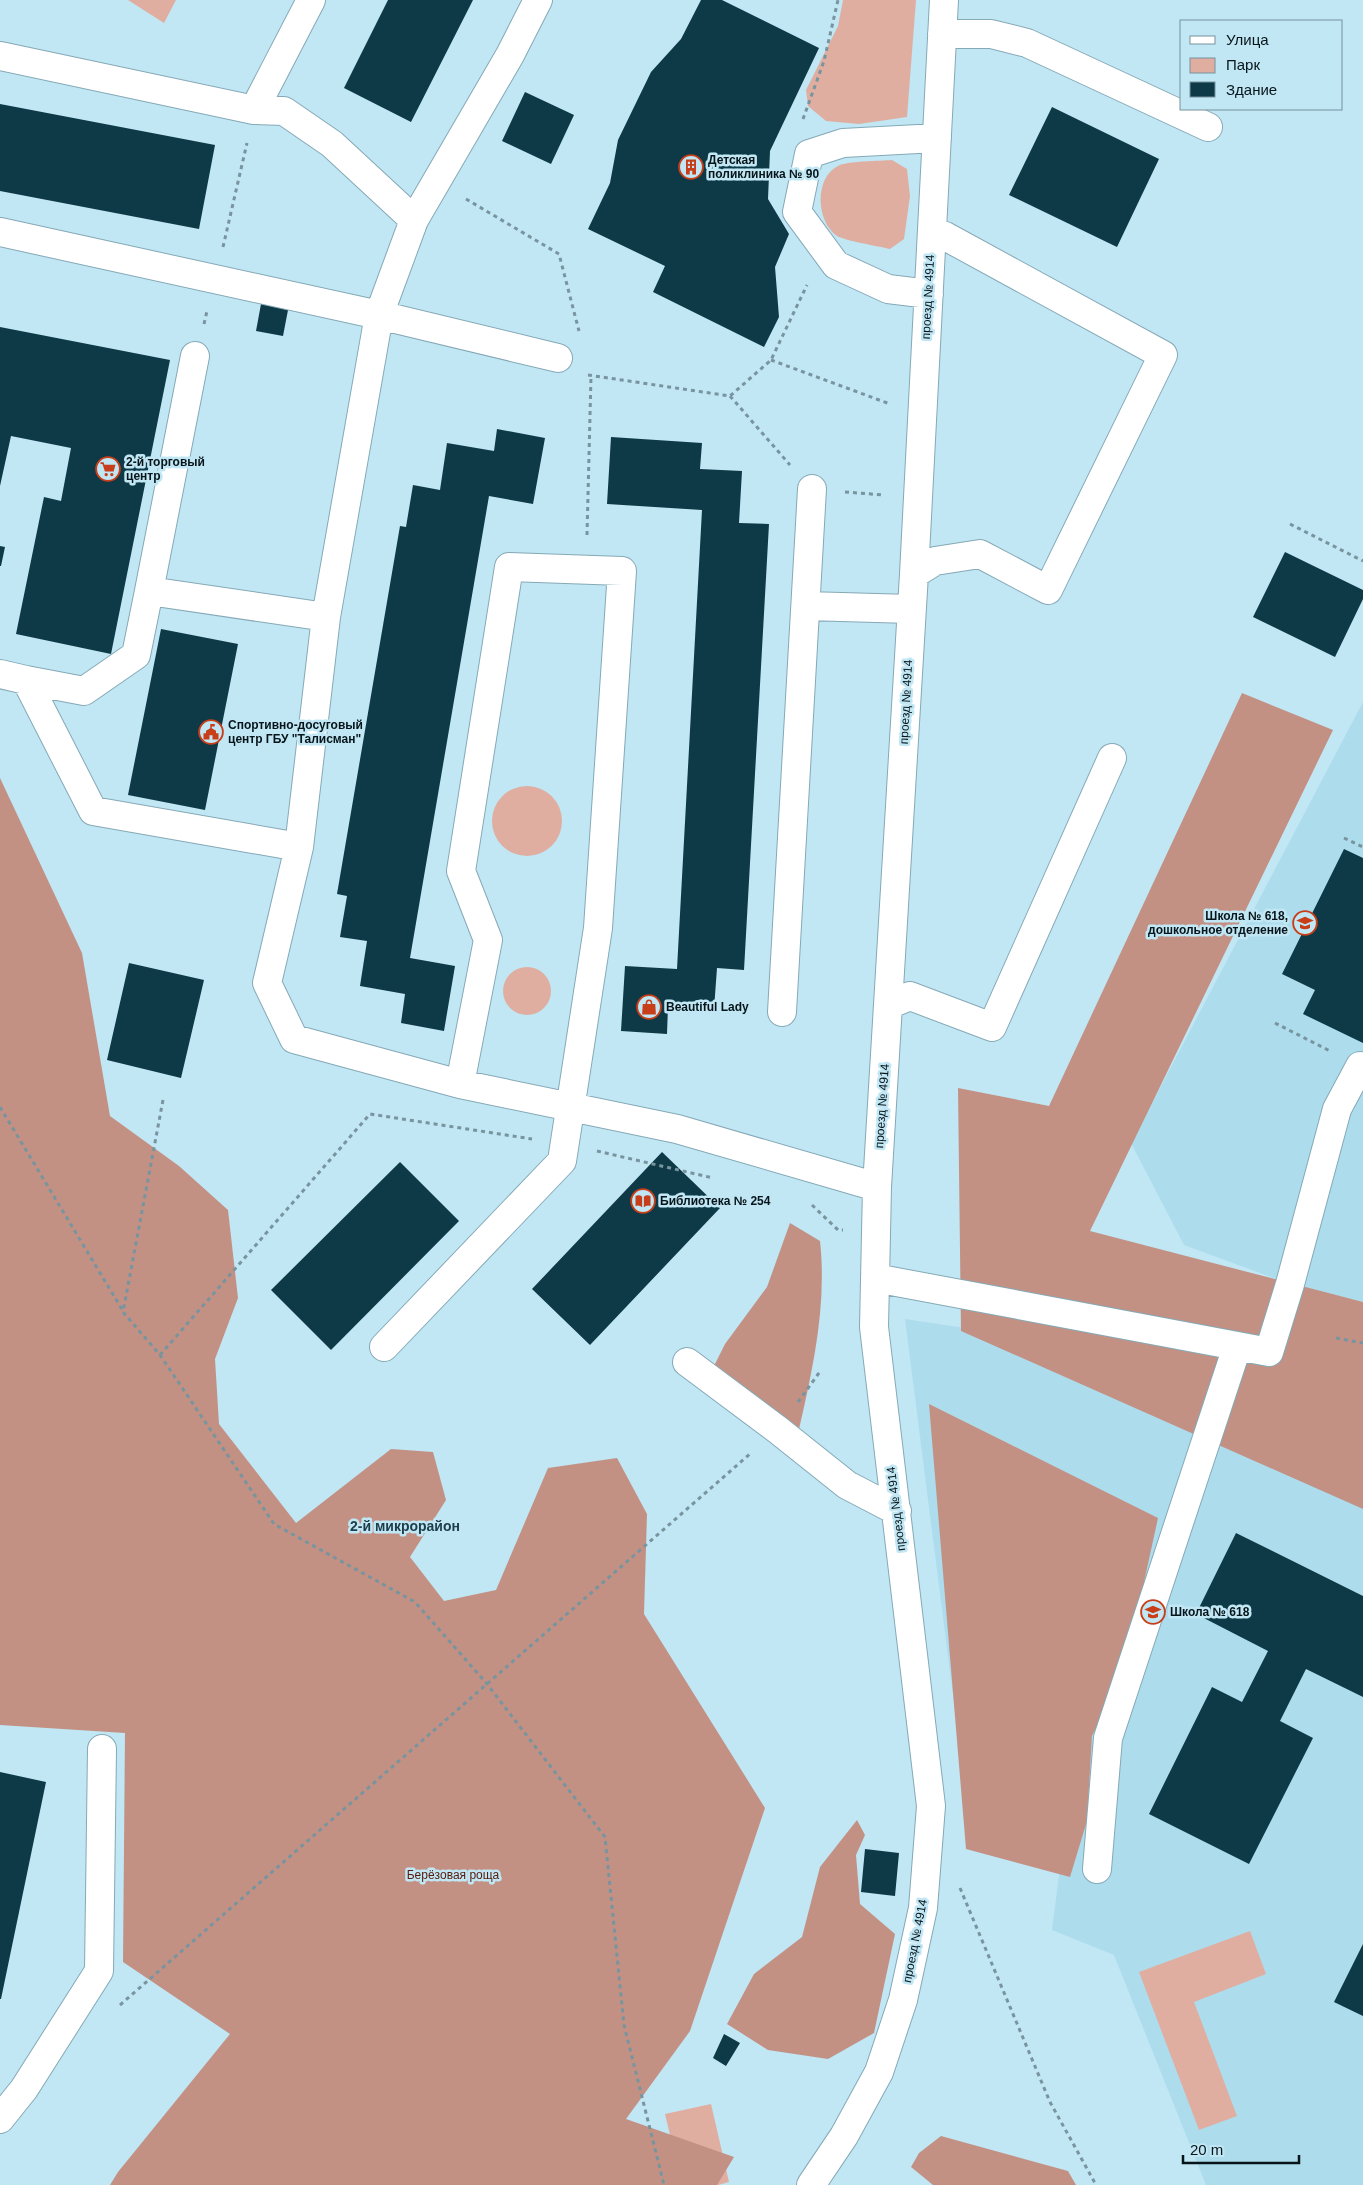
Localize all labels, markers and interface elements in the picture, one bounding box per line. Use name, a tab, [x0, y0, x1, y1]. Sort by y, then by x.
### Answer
legend	[1180, 20, 1343, 110]
text: Улица	[1226, 31, 1269, 48]
text: Парк	[1226, 56, 1260, 73]
text: Здание	[1226, 81, 1277, 98]
place label: Детская поликлиника № 90	[708, 153, 819, 181]
building icon: Детская поликлиника № 90	[678, 154, 704, 180]
street label: проезд № 4914	[919, 254, 937, 340]
place label: 2-й торговый центр	[126, 455, 205, 483]
supermarket icon: 2-й торговый центр	[95, 456, 121, 482]
street label: проезд № 4914	[897, 659, 915, 745]
place label: Спортивно-досуговый центр ГБУ "Талисман"	[228, 718, 363, 746]
public building icon: Спортивно-досуговый центр ГБУ "Талисман"	[198, 719, 224, 745]
place label: Школа № 618, дошкольное отделение	[1148, 909, 1288, 937]
school or university icon: Школа № 618, дошкольное отделение	[1292, 910, 1318, 936]
shop icon: Beautiful Lady	[636, 994, 662, 1020]
place label: Beautiful Lady	[666, 1000, 749, 1014]
street label: проезд № 4914	[872, 1063, 892, 1149]
library icon: Библиотека № 254	[630, 1188, 656, 1214]
place label: Библиотека № 254	[660, 1194, 771, 1208]
street label: проезд № 4914	[884, 1466, 908, 1552]
district label: 2-й микрорайон	[350, 1518, 460, 1534]
school or university icon: Школа № 618	[1140, 1599, 1166, 1625]
place label: Школа № 618	[1170, 1605, 1250, 1619]
park label: Берёзовая роща	[407, 1868, 500, 1882]
street label: проезд № 4914	[900, 1898, 930, 1984]
scale bar	[1183, 2132, 1299, 2164]
text: 20 m	[1190, 2141, 1223, 2158]

